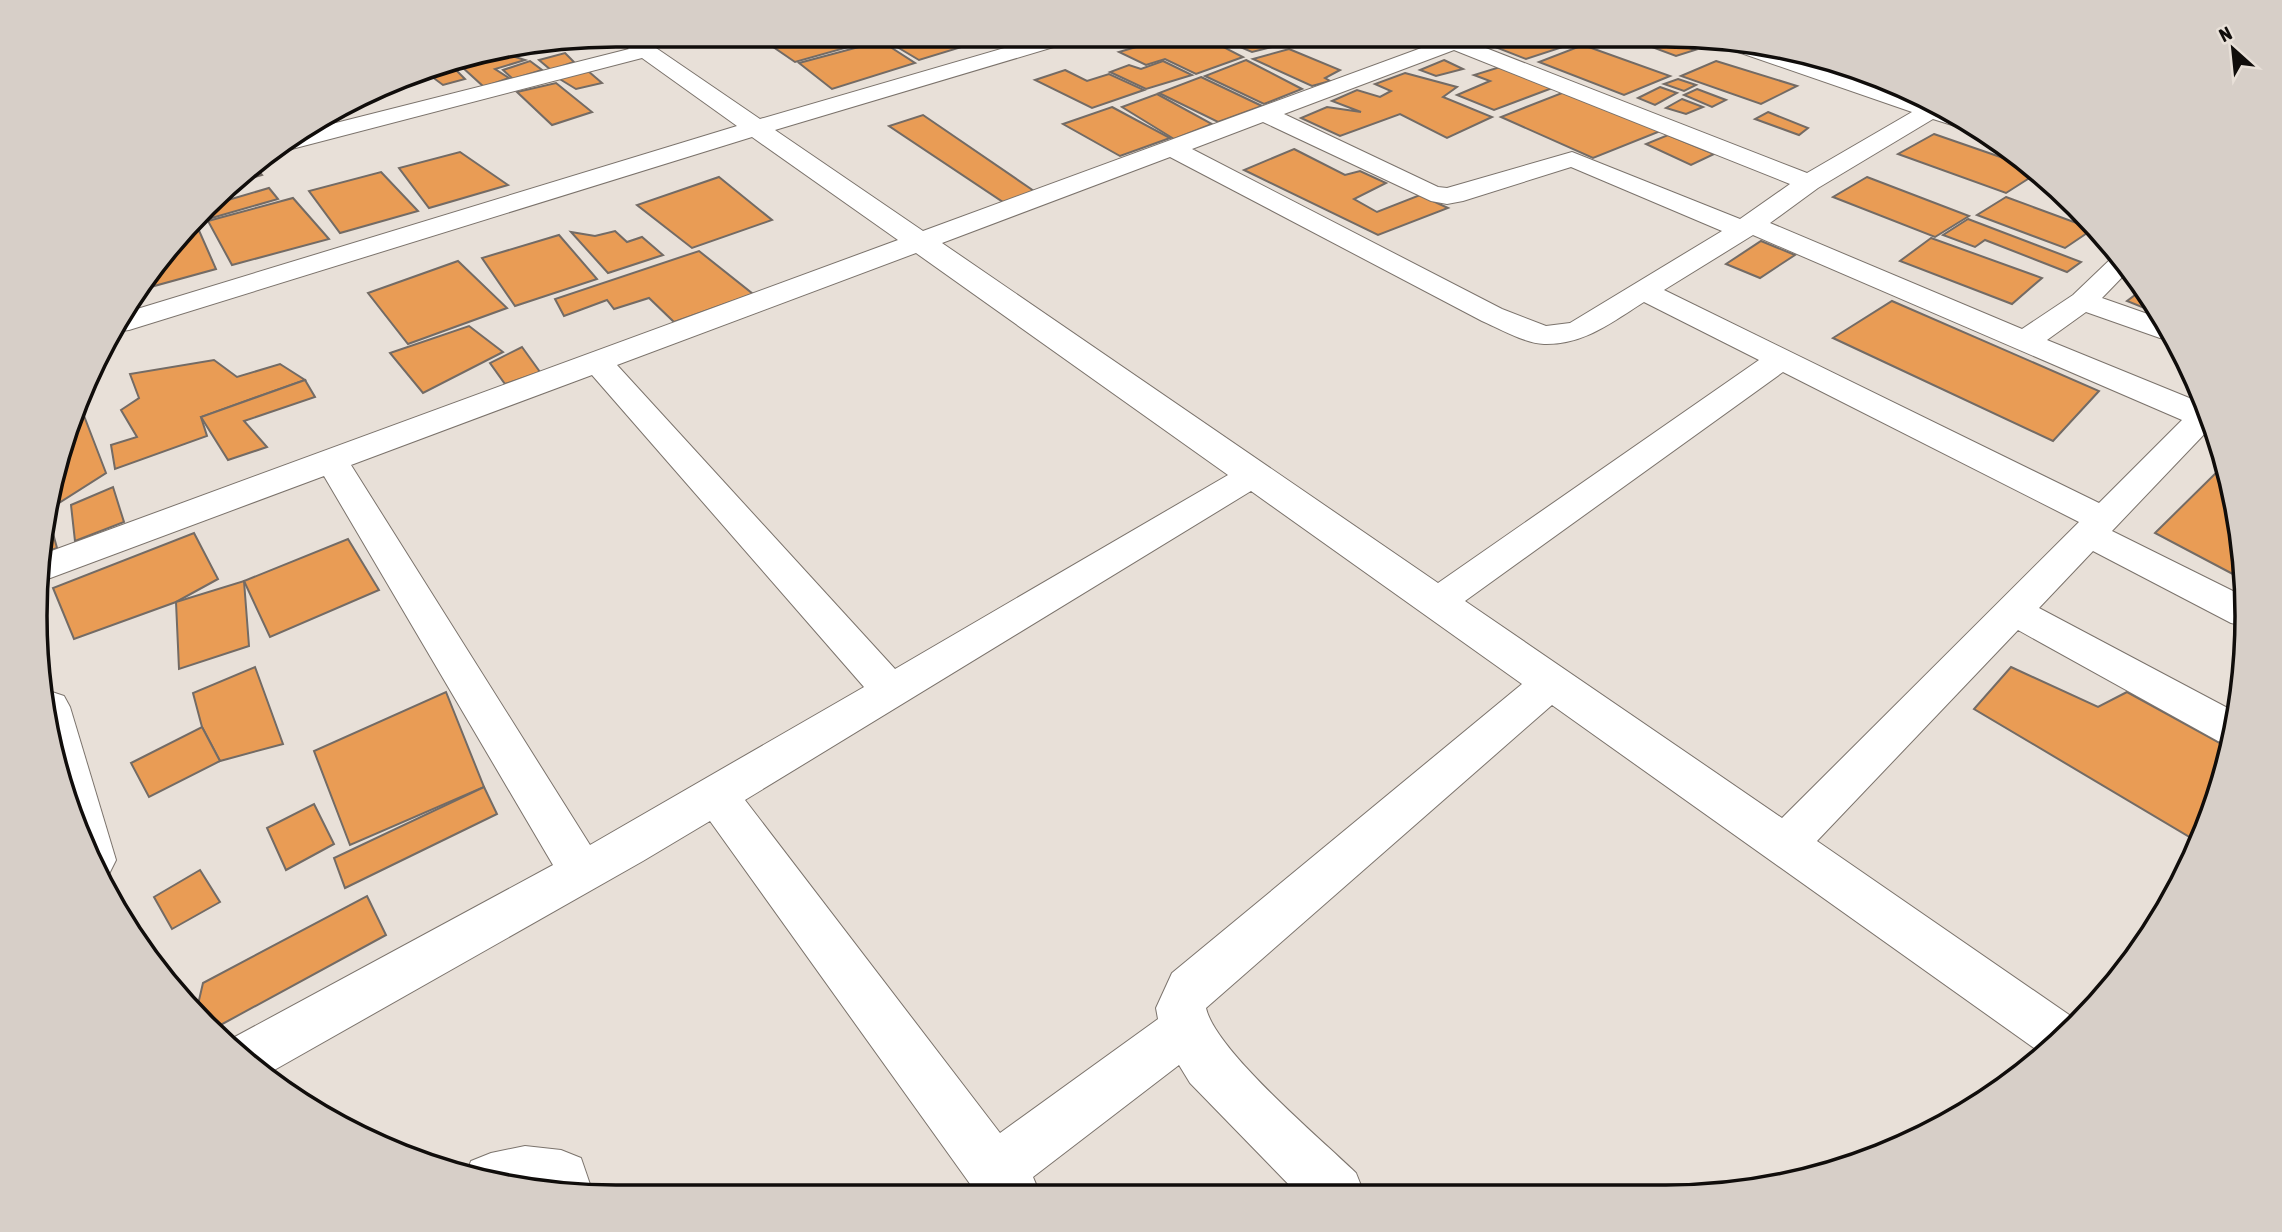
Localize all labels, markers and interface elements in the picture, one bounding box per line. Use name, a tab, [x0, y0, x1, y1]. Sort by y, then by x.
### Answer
north arrow	[2198, 14, 2268, 84]
text: N	[2215, 22, 2235, 46]

